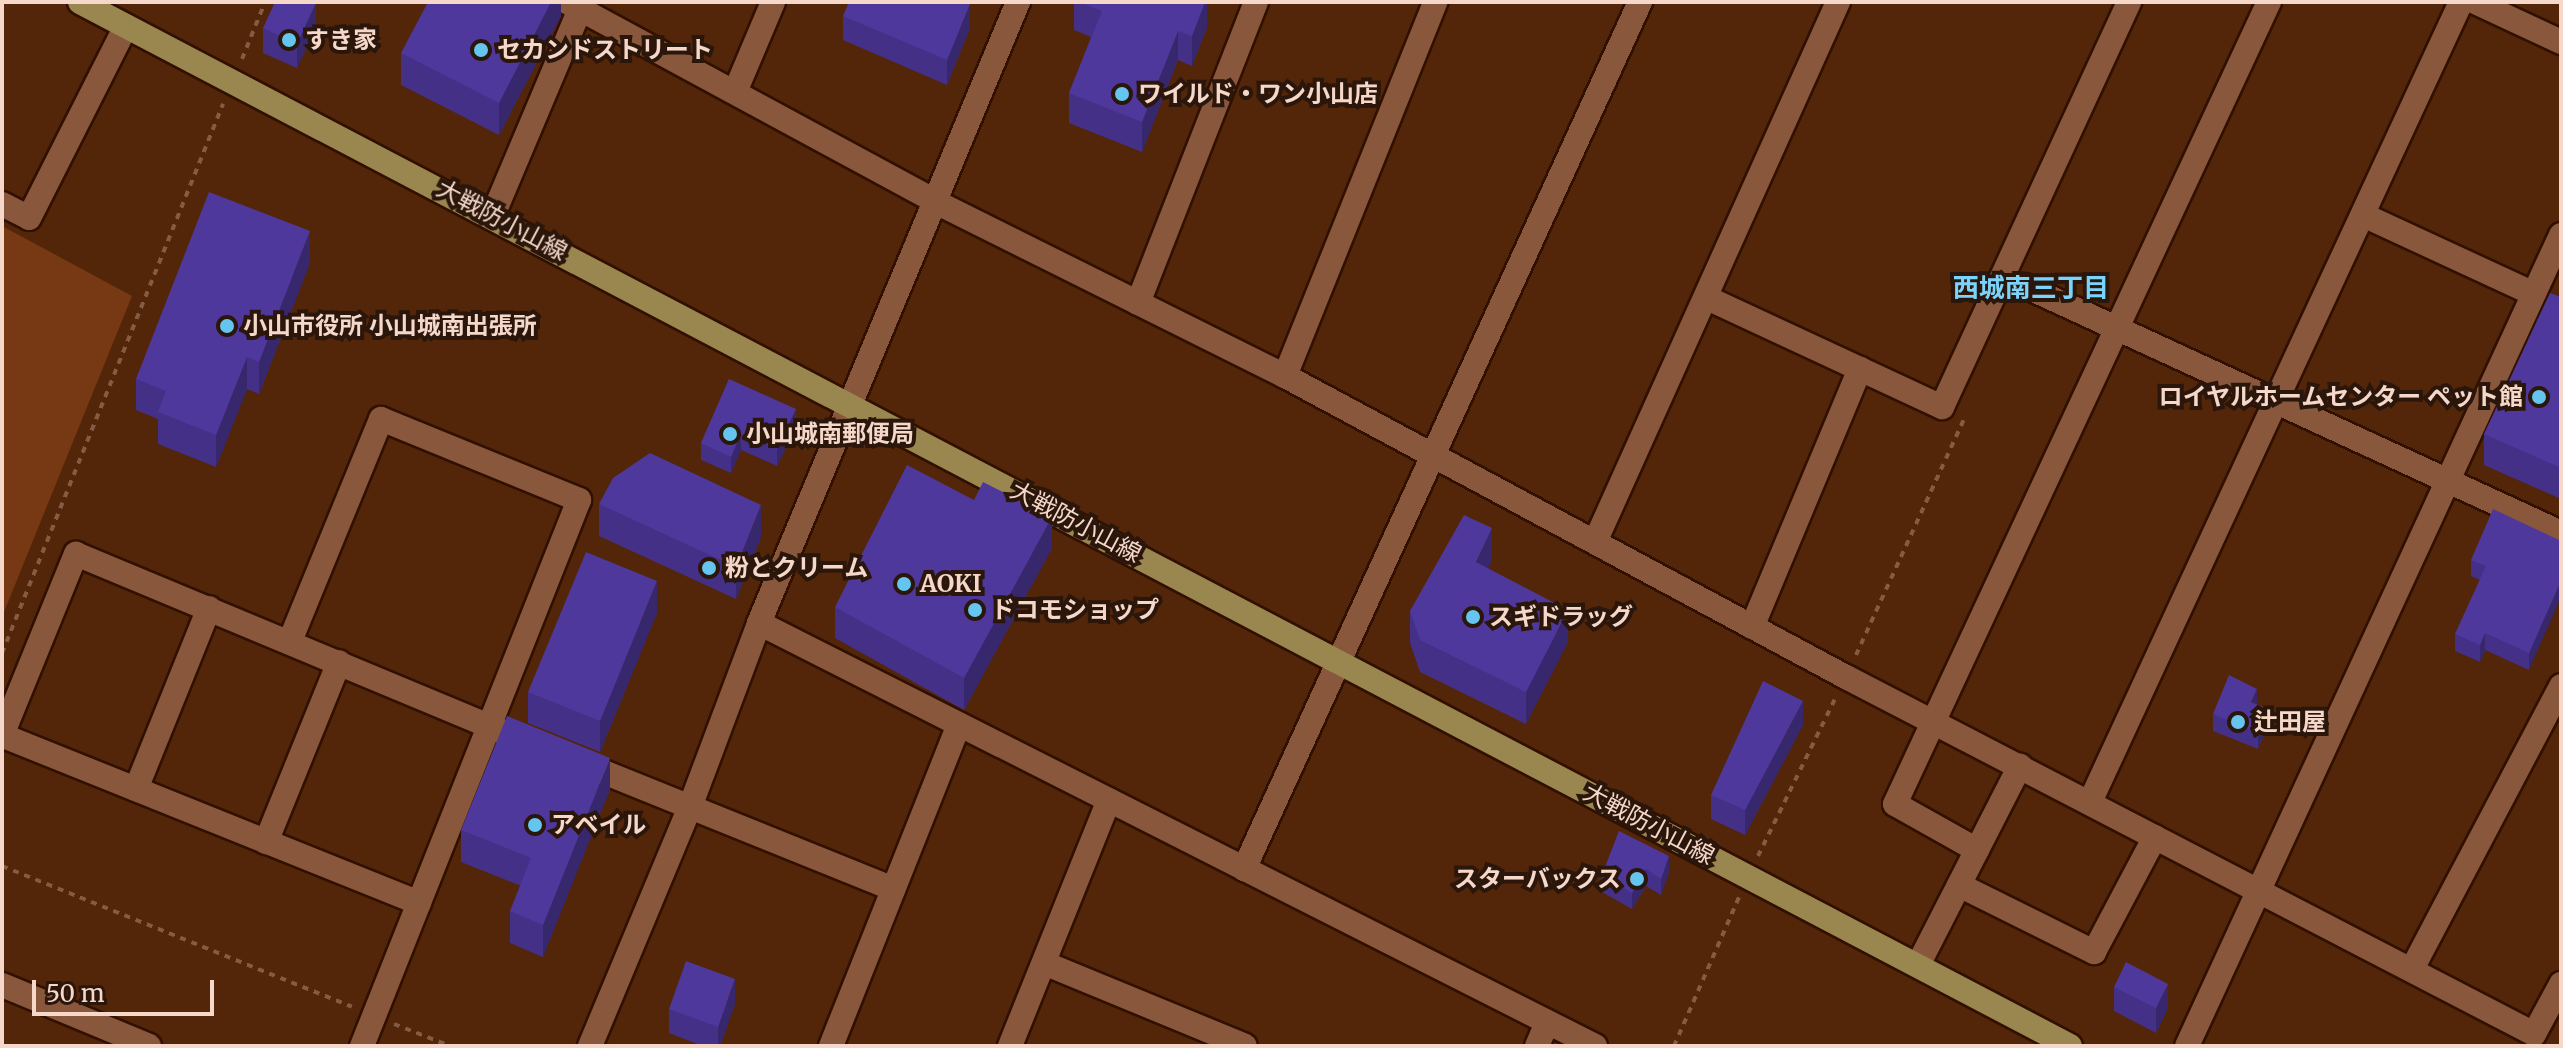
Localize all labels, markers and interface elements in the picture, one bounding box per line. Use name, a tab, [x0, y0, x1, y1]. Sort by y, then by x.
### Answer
place label: すき家	[305, 26, 377, 54]
marker: すき家	[280, 31, 298, 49]
place label: セカンドストリート	[497, 36, 713, 64]
marker: セカンドストリート	[472, 41, 490, 59]
place label: ワイルド・ワン小山店	[1138, 80, 1378, 108]
marker: ワイルド・ワン小山店	[1113, 85, 1131, 103]
street label: 大戦防小山線	[432, 173, 572, 267]
district label: 西城南三丁目	[1953, 272, 2109, 304]
place label: 小山市役所 小山城南出張所	[243, 312, 537, 340]
marker: 小山市役所 小山城南出張所	[218, 317, 236, 335]
place label: ロイヤルホームセンター ペット館	[2157, 383, 2523, 411]
marker: ロイヤルホームセンター ペット館	[2530, 388, 2548, 406]
place label: 小山城南郵便局	[746, 420, 914, 448]
marker: 小山城南郵便局	[721, 425, 739, 443]
street label: 大戦防小山線	[1006, 475, 1146, 569]
place label: 粉とクリーム	[725, 554, 869, 582]
marker: 粉とクリーム	[700, 559, 718, 577]
place label: AOKI	[920, 570, 982, 598]
marker: AOKI	[895, 575, 913, 593]
place label: ドコモショップ	[991, 596, 1159, 624]
marker: ドコモショップ	[966, 601, 984, 619]
place label: スギドラッグ	[1489, 603, 1633, 631]
marker: スギドラッグ	[1464, 608, 1482, 626]
place label: 辻田屋	[2254, 708, 2326, 736]
marker: 辻田屋	[2229, 713, 2247, 731]
street label: 大戦防小山線	[1579, 777, 1719, 871]
place label: アベイル	[551, 811, 647, 839]
marker: アベイル	[526, 816, 544, 834]
place label: スターバックス	[1453, 865, 1621, 893]
marker: スターバックス	[1628, 870, 1646, 888]
scale bar	[36, 964, 218, 1014]
text: 50 m	[46, 978, 105, 1009]

